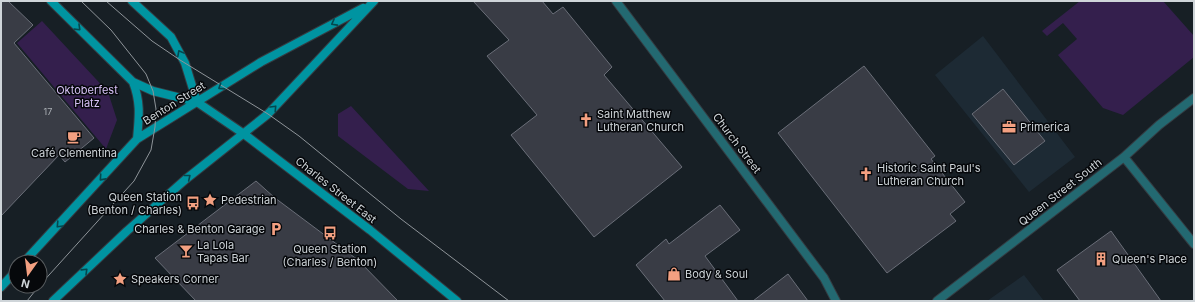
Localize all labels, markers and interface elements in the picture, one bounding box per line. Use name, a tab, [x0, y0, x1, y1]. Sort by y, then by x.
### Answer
one-way arrow	[331, 19, 338, 26]
one-way arrow	[73, 23, 81, 31]
one-way arrow	[177, 49, 185, 57]
street label: Benton Street	[140, 78, 208, 128]
one-way arrow	[218, 82, 225, 90]
park label: Oktoberfest Platz	[56, 83, 118, 110]
one-way arrow	[269, 105, 277, 113]
house number: 17	[44, 106, 52, 117]
place label: Saint Matthew Lutheran Church	[597, 107, 684, 134]
street label: Church Street	[710, 110, 764, 176]
church icon: Saint Matthew Lutheran Church	[578, 112, 594, 128]
office icon: Primerica	[1001, 119, 1017, 135]
place label: Primerica	[1020, 120, 1070, 134]
cafe icon: Café Clementina	[66, 129, 82, 145]
place label: Café Clementina	[31, 146, 117, 160]
street label: Charles Street East	[293, 154, 380, 226]
street label: Queen Street South	[1016, 155, 1104, 229]
place label: Historic Saint Paul's Lutheran Church	[877, 161, 981, 188]
church icon: Historic Saint Paul's Lutheran Church	[858, 166, 874, 182]
one-way arrow	[99, 173, 106, 181]
one-way arrow	[183, 175, 191, 182]
place label: Queen Station (Benton / Charles)	[87, 190, 182, 217]
place icon: Pedestrian	[202, 192, 218, 208]
place label: Pedestrian	[221, 193, 277, 207]
bus stop icon: Queen Station (Benton / Charles)	[185, 195, 201, 211]
one-way arrow	[56, 220, 63, 228]
parking icon: Charles & Benton Garage	[268, 221, 284, 237]
place label: Charles & Benton Garage	[134, 222, 265, 236]
bus stop icon: Queen Station (Charles / Benton)	[322, 225, 338, 241]
place label: La Lola Tapas Bar	[197, 238, 249, 265]
place label: Queen Station (Charles / Benton)	[283, 242, 377, 269]
bar icon: La Lola Tapas Bar	[178, 243, 194, 259]
building icon: Queen's Place	[1093, 251, 1109, 267]
place label: Queen's Place	[1112, 252, 1187, 266]
north arrow	[8, 254, 48, 294]
shop icon: Body & Soul	[666, 266, 682, 282]
place label: Body & Soul	[685, 267, 748, 281]
one-way arrow	[80, 268, 88, 275]
place icon: Speakers Corner	[112, 271, 128, 287]
place label: Speakers Corner	[131, 272, 219, 286]
text: N	[20, 276, 31, 292]

